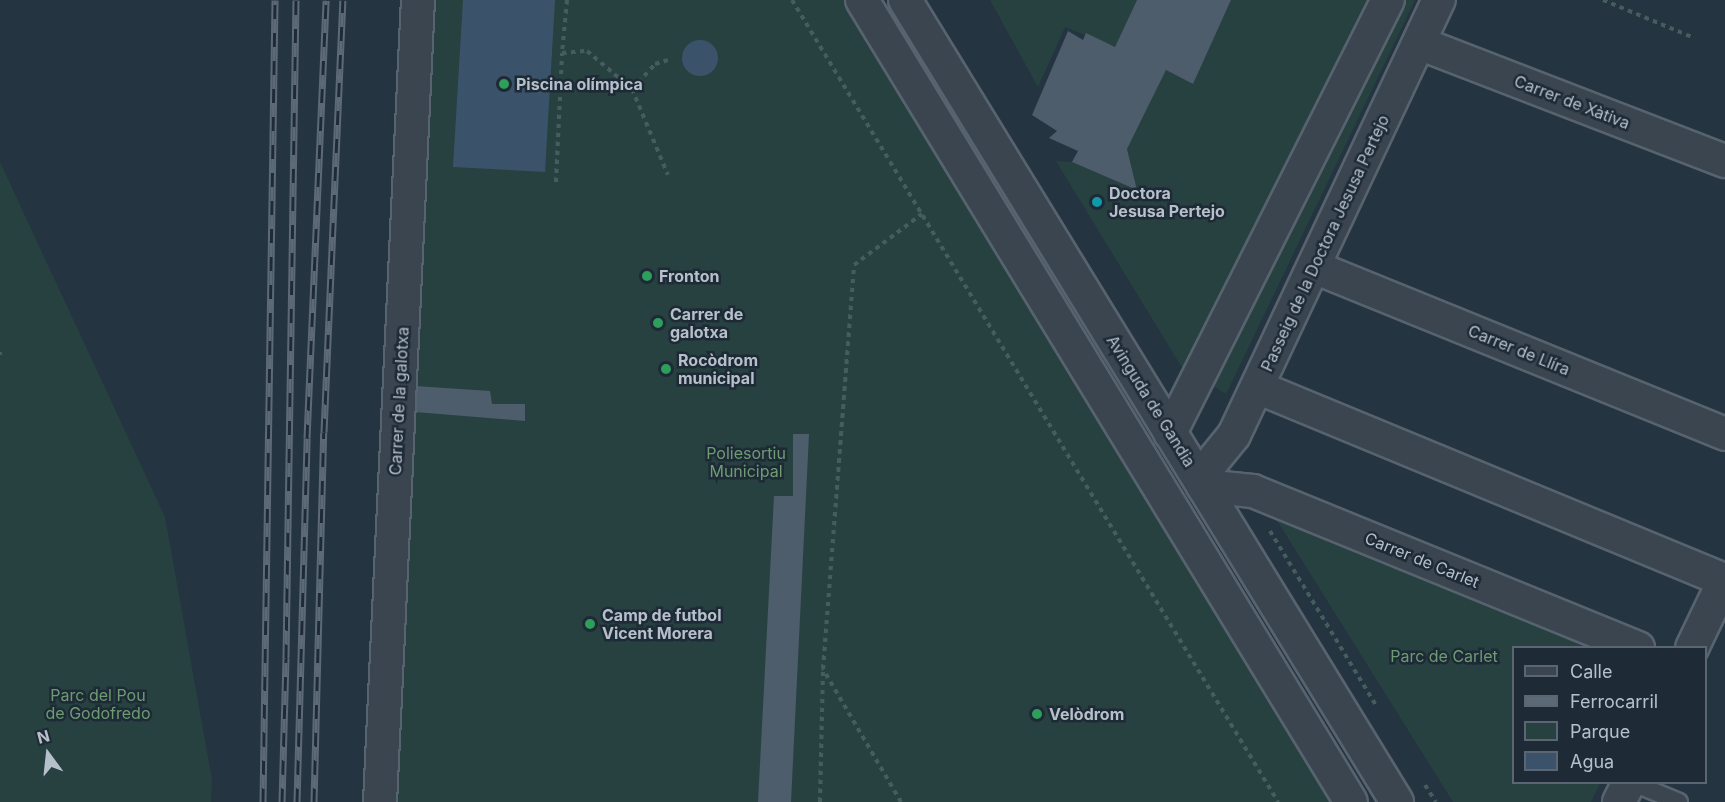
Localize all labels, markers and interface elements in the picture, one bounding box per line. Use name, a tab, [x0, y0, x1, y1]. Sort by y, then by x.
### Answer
street label: Carrer de Xàtiva	[1512, 71, 1632, 133]
place label: Piscina olímpica	[516, 74, 643, 94]
marker: Piscina olímpica	[497, 77, 511, 91]
street label: Passeig de la Doctora Jesusa Pertejo	[1257, 112, 1393, 374]
place label: Doctora Jesusa Pertejo	[1109, 183, 1225, 221]
marker: Doctora Jesusa Pertejo	[1090, 195, 1104, 209]
place label: Fronton	[659, 266, 719, 286]
marker: Fronton	[640, 269, 654, 283]
place label: Carrer de galotxa	[670, 304, 743, 342]
marker: Carrer de galotxa	[651, 316, 665, 330]
street label: Carrer de Llíra	[1465, 321, 1573, 379]
street label: Carrer de la galotxa	[386, 326, 412, 476]
street label: Avinguda de Gandia	[1103, 332, 1199, 470]
place label: Rocòdrom municipal	[678, 350, 758, 388]
marker: Rocòdrom municipal	[659, 362, 673, 376]
park label: Poliesortiu Municipal	[706, 443, 786, 481]
street label: Carrer de Carlet	[1362, 528, 1482, 592]
place label: Camp de futbol Vicent Morera	[602, 605, 721, 643]
marker: Camp de futbol Vicent Morera	[583, 617, 597, 631]
park label: Parc de Carlet	[1390, 646, 1498, 666]
legend	[1512, 646, 1707, 784]
text: Calle	[1570, 661, 1612, 682]
park label: Parc del Pou de Godofredo	[46, 685, 150, 723]
text: Ferrocarril	[1570, 691, 1658, 712]
place label: Velòdrom	[1049, 704, 1124, 724]
marker: Velòdrom	[1030, 707, 1044, 721]
text: Parque	[1570, 721, 1630, 742]
north arrow	[18, 724, 78, 784]
text: N	[35, 725, 52, 748]
text: Agua	[1570, 751, 1614, 772]

